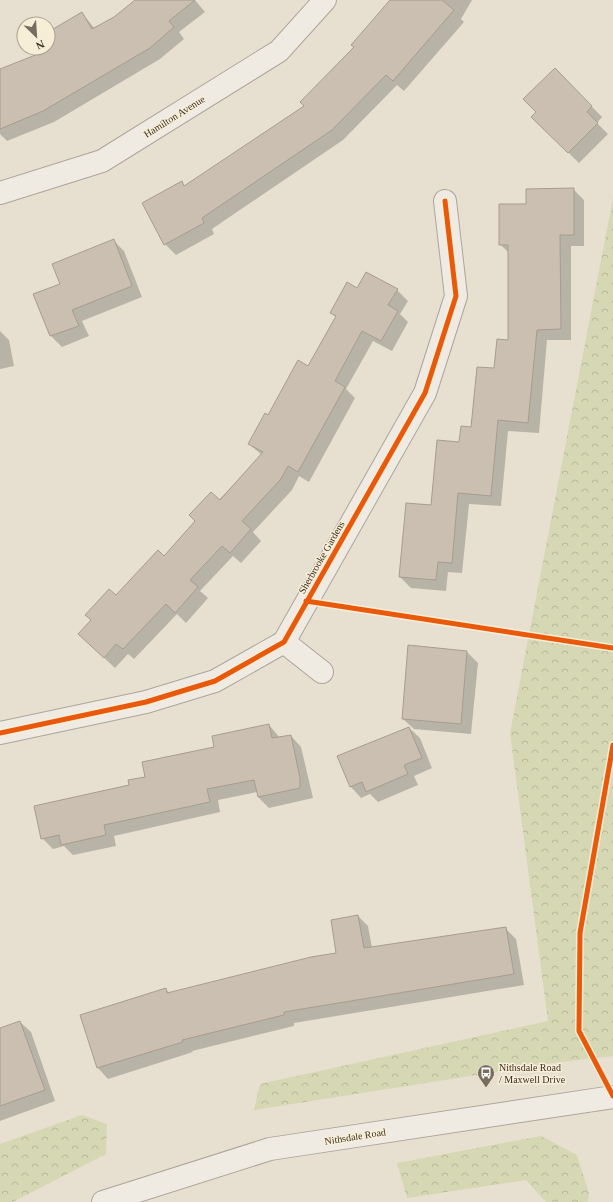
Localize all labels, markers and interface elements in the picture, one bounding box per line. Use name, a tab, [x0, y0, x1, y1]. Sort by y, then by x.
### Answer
north arrow	[16, 16, 56, 56]
text: N	[34, 38, 46, 52]
street label: Hamilton Avenue	[142, 93, 207, 140]
street label: Sherbrooke Gardens	[296, 519, 347, 595]
place label: Nithsdale Road / Maxwell Drive	[499, 1062, 566, 1085]
bus stop icon: Nithsdale Road / Maxwell Drive	[476, 1063, 496, 1088]
street label: Nithsdale Road	[324, 1126, 387, 1147]

